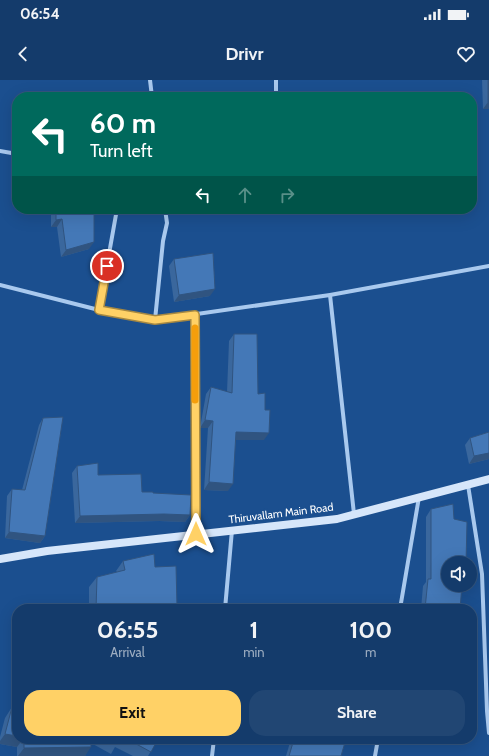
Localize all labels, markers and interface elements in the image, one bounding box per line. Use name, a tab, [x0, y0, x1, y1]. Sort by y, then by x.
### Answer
text: 06:54	[20, 5, 60, 23]
icon: back	[12, 43, 34, 65]
text: Drivr	[226, 43, 263, 65]
icon: heart	[455, 43, 477, 65]
text: 60 m	[90, 106, 156, 140]
icon: left	[24, 108, 76, 160]
text: Turn left	[90, 140, 153, 162]
icon: left	[192, 184, 214, 206]
icon: ahead	[234, 184, 256, 206]
icon: right	[276, 184, 298, 206]
pin	[90, 249, 124, 283]
icon: arrive	[96, 255, 118, 277]
street label: Thiruvallam Main Road	[228, 500, 334, 526]
position arrow	[175, 513, 217, 555]
map controls	[441, 556, 477, 592]
button: sound	[441, 556, 477, 592]
text: 06:55	[97, 615, 158, 644]
text: 1	[249, 615, 258, 644]
text: 100	[349, 615, 392, 644]
text: Arrival	[110, 644, 145, 660]
text: min	[243, 644, 265, 660]
text: m	[365, 644, 377, 660]
button: Exit	[24, 690, 241, 736]
button: Share	[249, 690, 465, 736]

